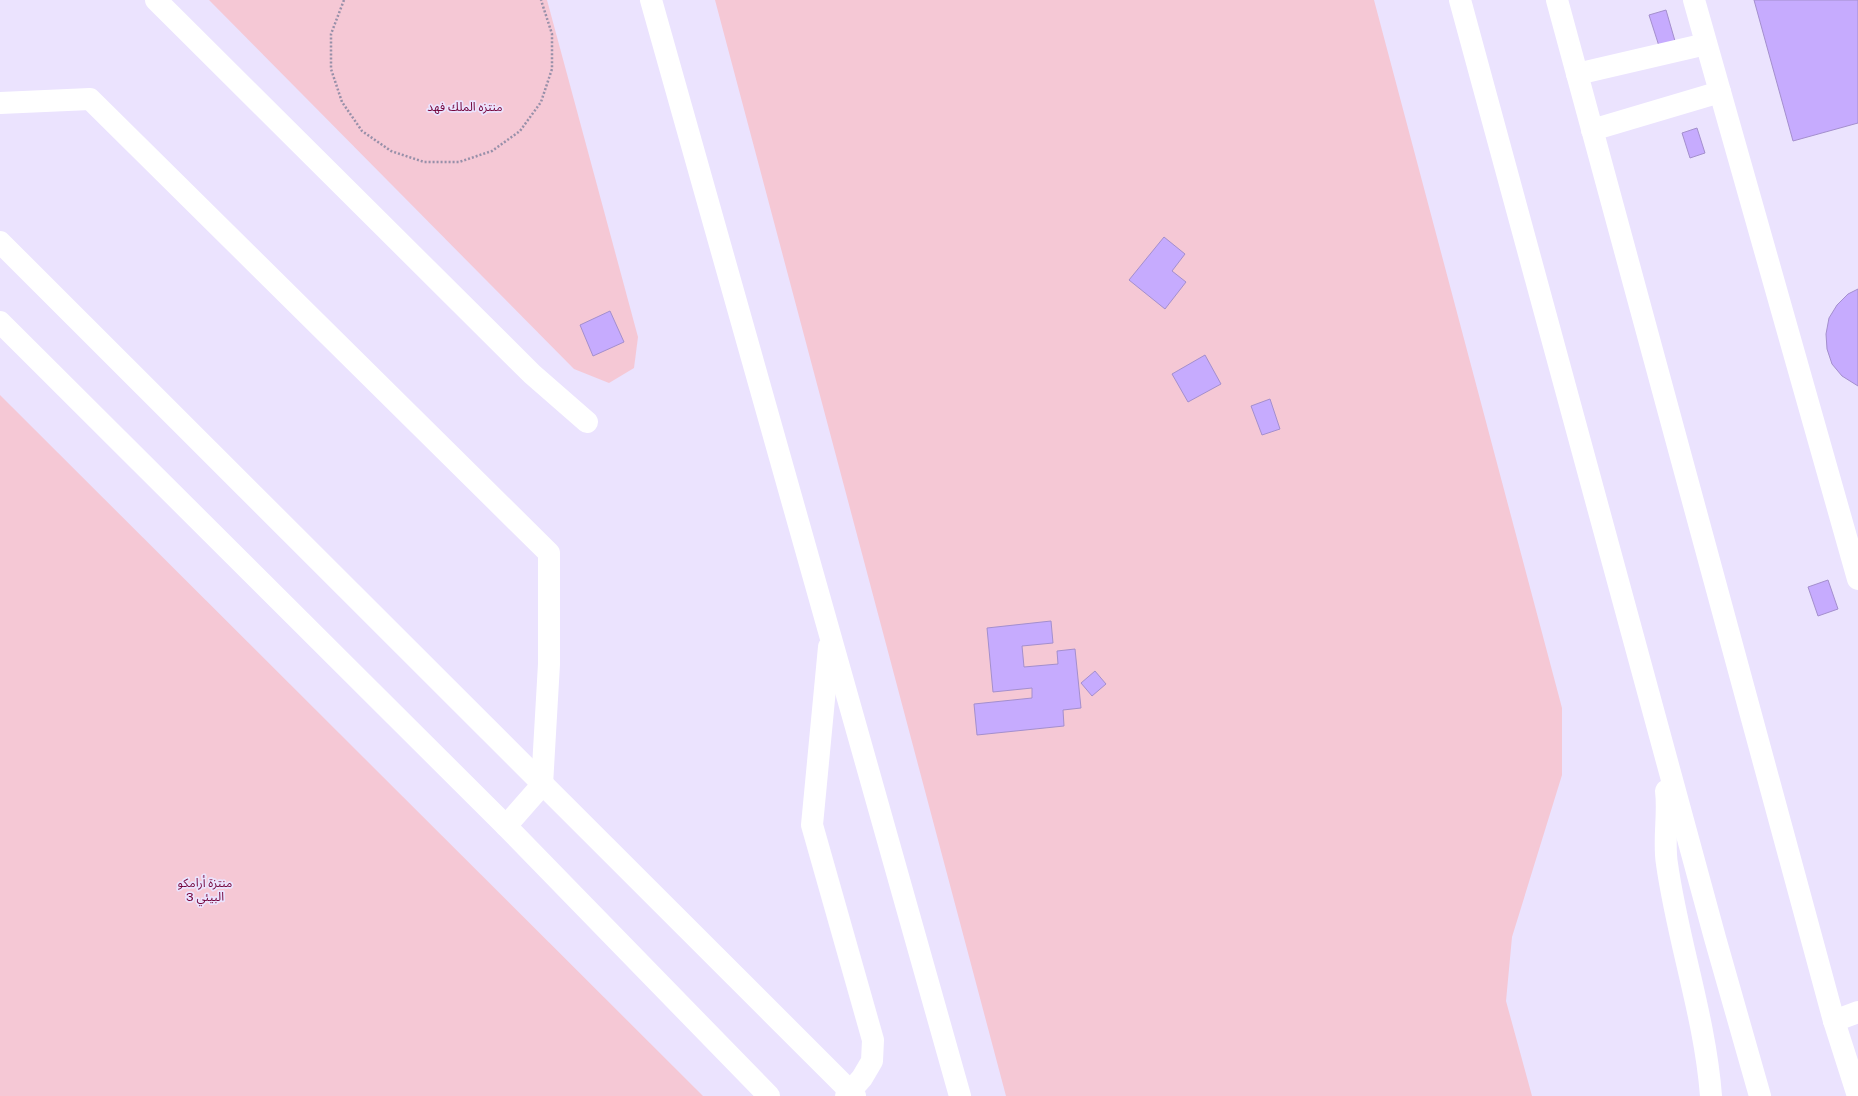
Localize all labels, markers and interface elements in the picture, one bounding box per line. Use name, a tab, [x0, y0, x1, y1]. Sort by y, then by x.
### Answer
park label: منتزه الملك فهد	[427, 100, 503, 114]
park label: منتزة أرامكو البيئي 3	[178, 875, 232, 907]

